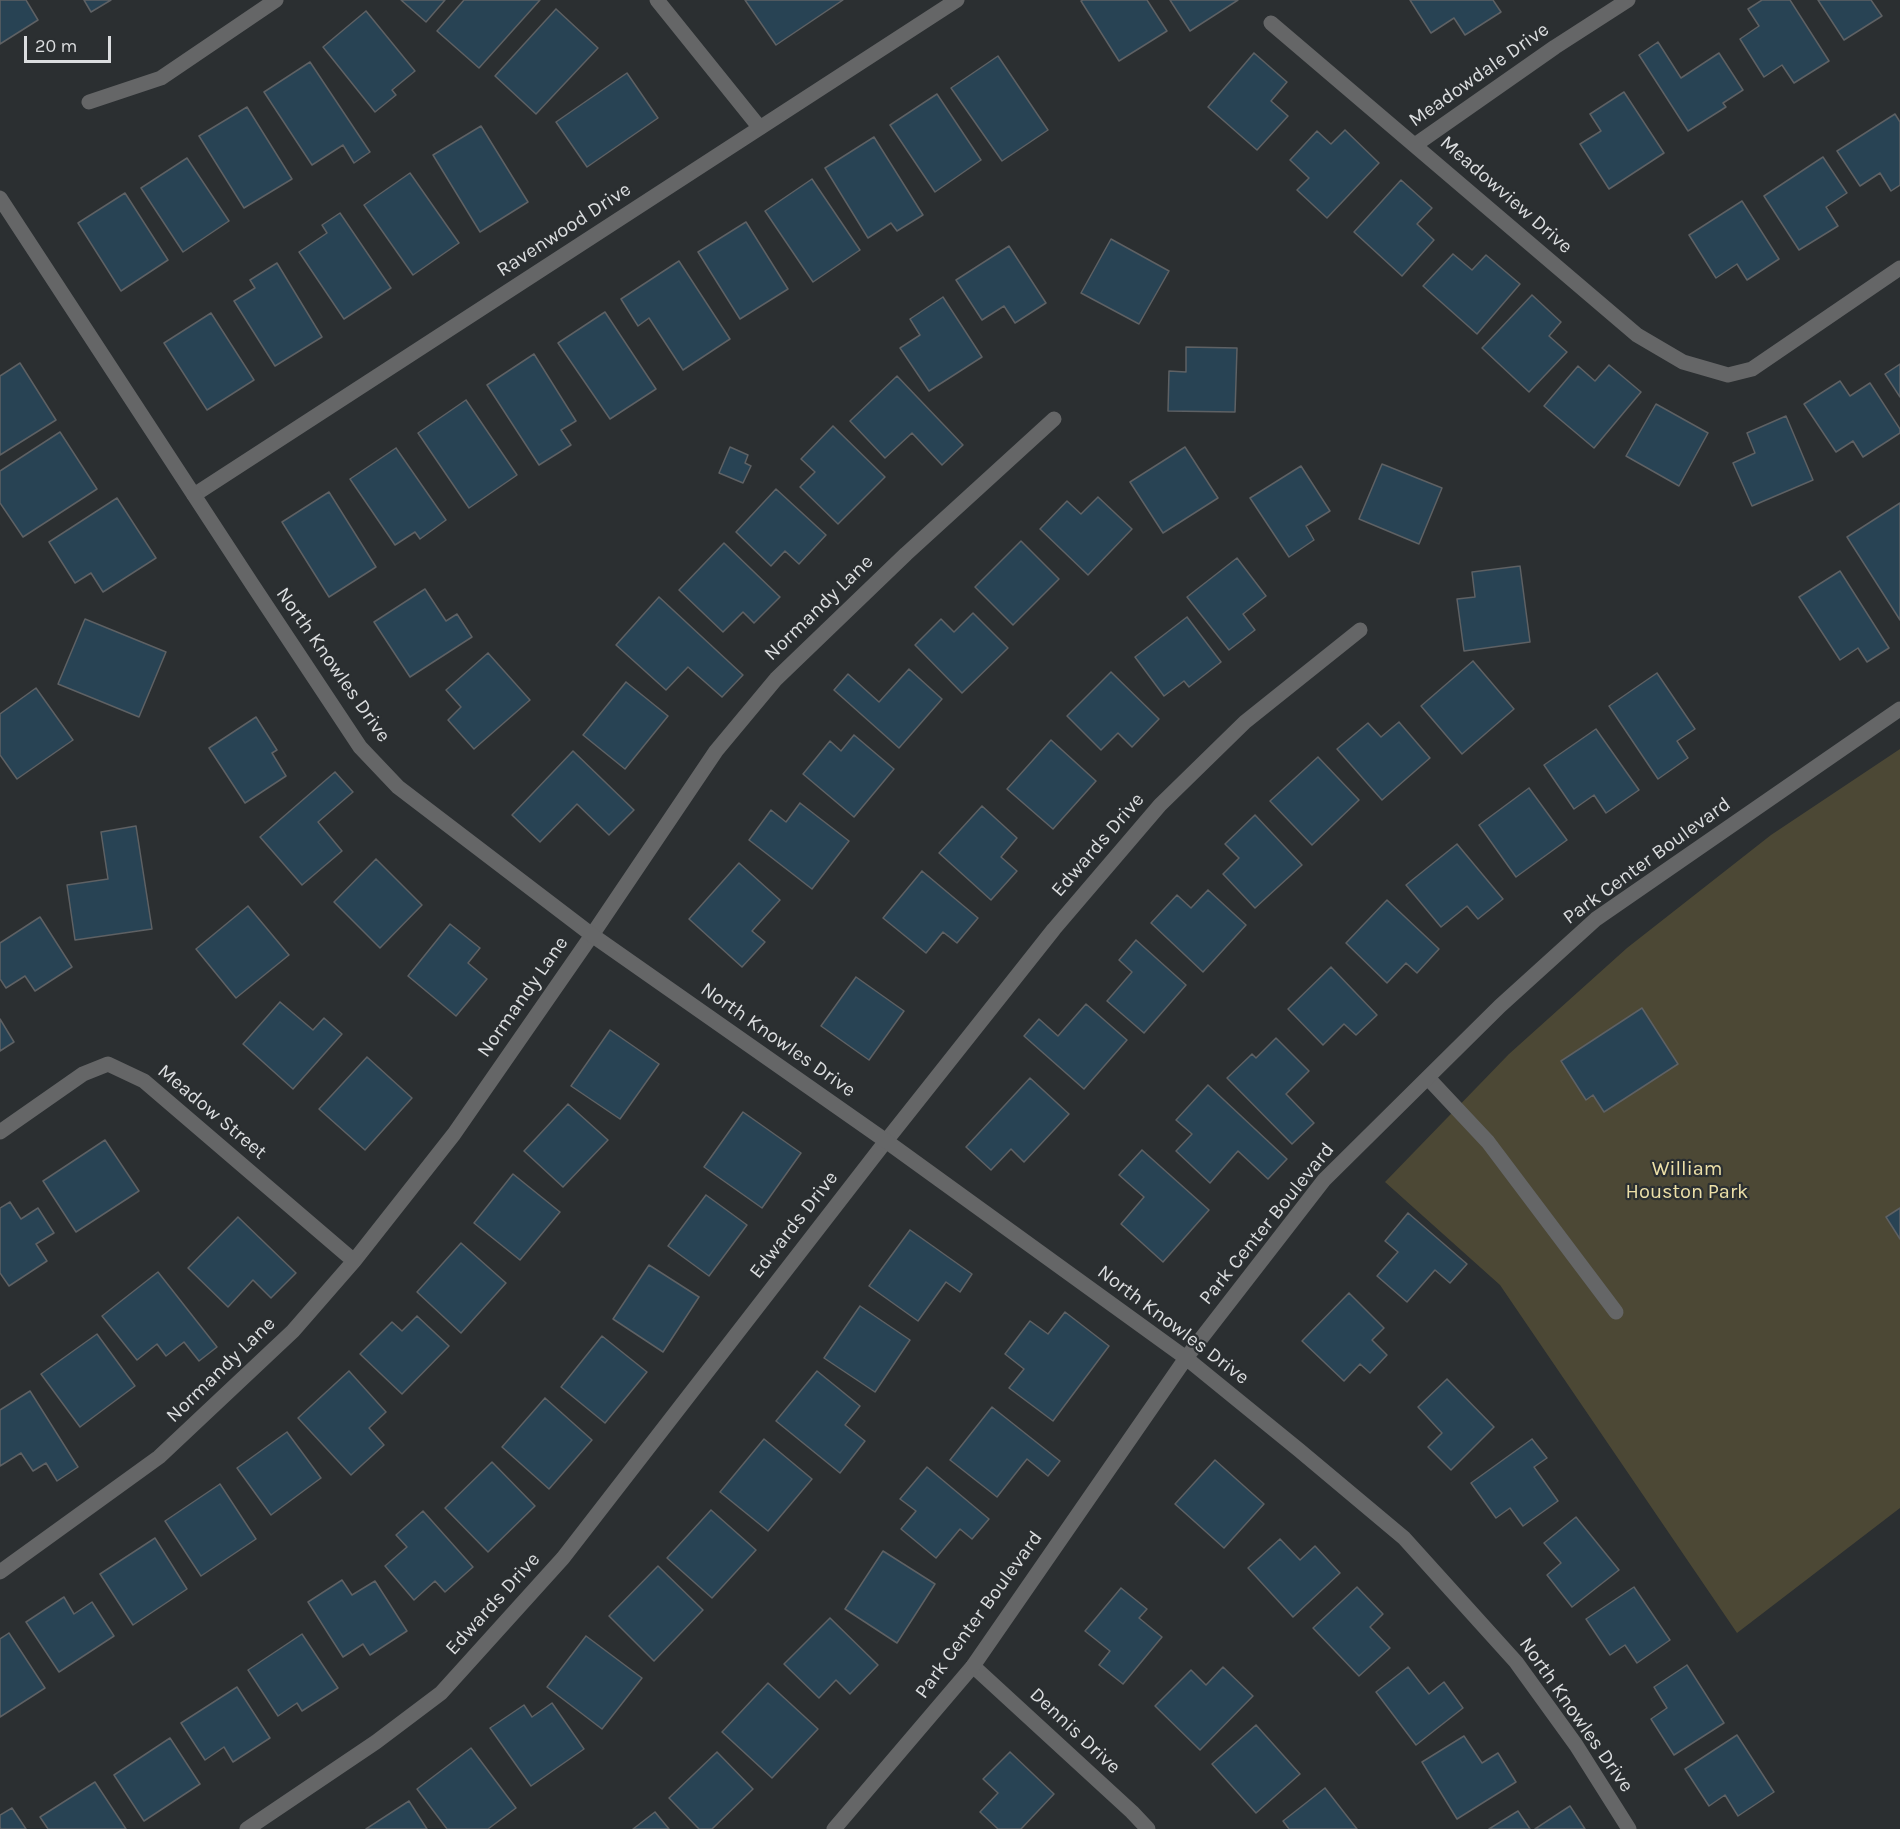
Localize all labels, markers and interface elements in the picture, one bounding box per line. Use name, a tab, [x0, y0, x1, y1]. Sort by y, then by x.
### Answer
street label: Meadowdale Drive	[1404, 18, 1554, 132]
scale bar	[27, 24, 114, 62]
text: 20 m	[35, 35, 77, 57]
street label: Meadowview Drive	[1435, 131, 1577, 259]
street label: Ravenwood Drive	[492, 178, 636, 282]
street label: Normandy Lane	[760, 550, 878, 666]
street label: North Knowles Drive	[270, 583, 396, 747]
street label: Edwards Drive	[1046, 788, 1150, 902]
street label: Park Center Boulevard	[1559, 792, 1735, 930]
street label: Normandy Lane	[472, 932, 574, 1062]
street label: North Knowles Drive	[696, 977, 860, 1103]
street label: Meadow Street	[153, 1059, 271, 1165]
street label: Park Center Boulevard	[1194, 1138, 1340, 1310]
park label: William Houston Park	[1626, 1157, 1748, 1204]
street label: Edwards Drive	[745, 1167, 843, 1283]
street label: North Knowles Drive	[1092, 1260, 1254, 1390]
street label: Normandy Lane	[162, 1312, 280, 1428]
street label: Park Center Boulevard	[910, 1527, 1048, 1703]
street label: Edwards Drive	[441, 1548, 545, 1660]
street label: North Knowles Drive	[1513, 1633, 1639, 1797]
street label: Dennis Drive	[1025, 1683, 1125, 1779]

